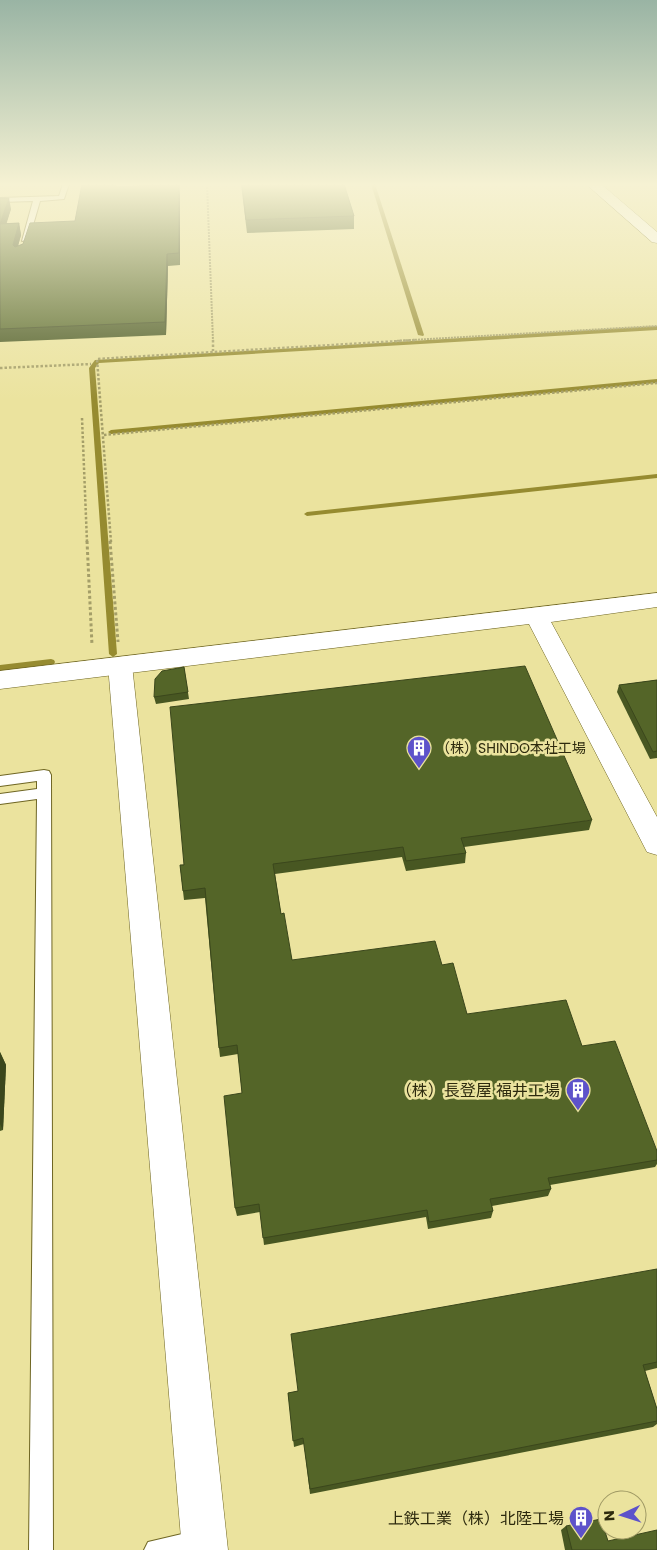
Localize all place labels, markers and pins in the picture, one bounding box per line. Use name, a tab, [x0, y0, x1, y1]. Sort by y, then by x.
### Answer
building icon: （株）SHINDO本社工場	[406, 735, 432, 769]
place label: （株）SHINDO本社工場	[436, 738, 586, 758]
building icon: （株）長登屋 福井工場	[565, 1077, 591, 1111]
place label: （株）長登屋 福井工場	[396, 1079, 560, 1102]
building icon: 上鉄工業（株）北陸工場	[568, 1505, 594, 1539]
place label: 上鉄工業（株）北陸工場	[388, 1507, 564, 1530]

